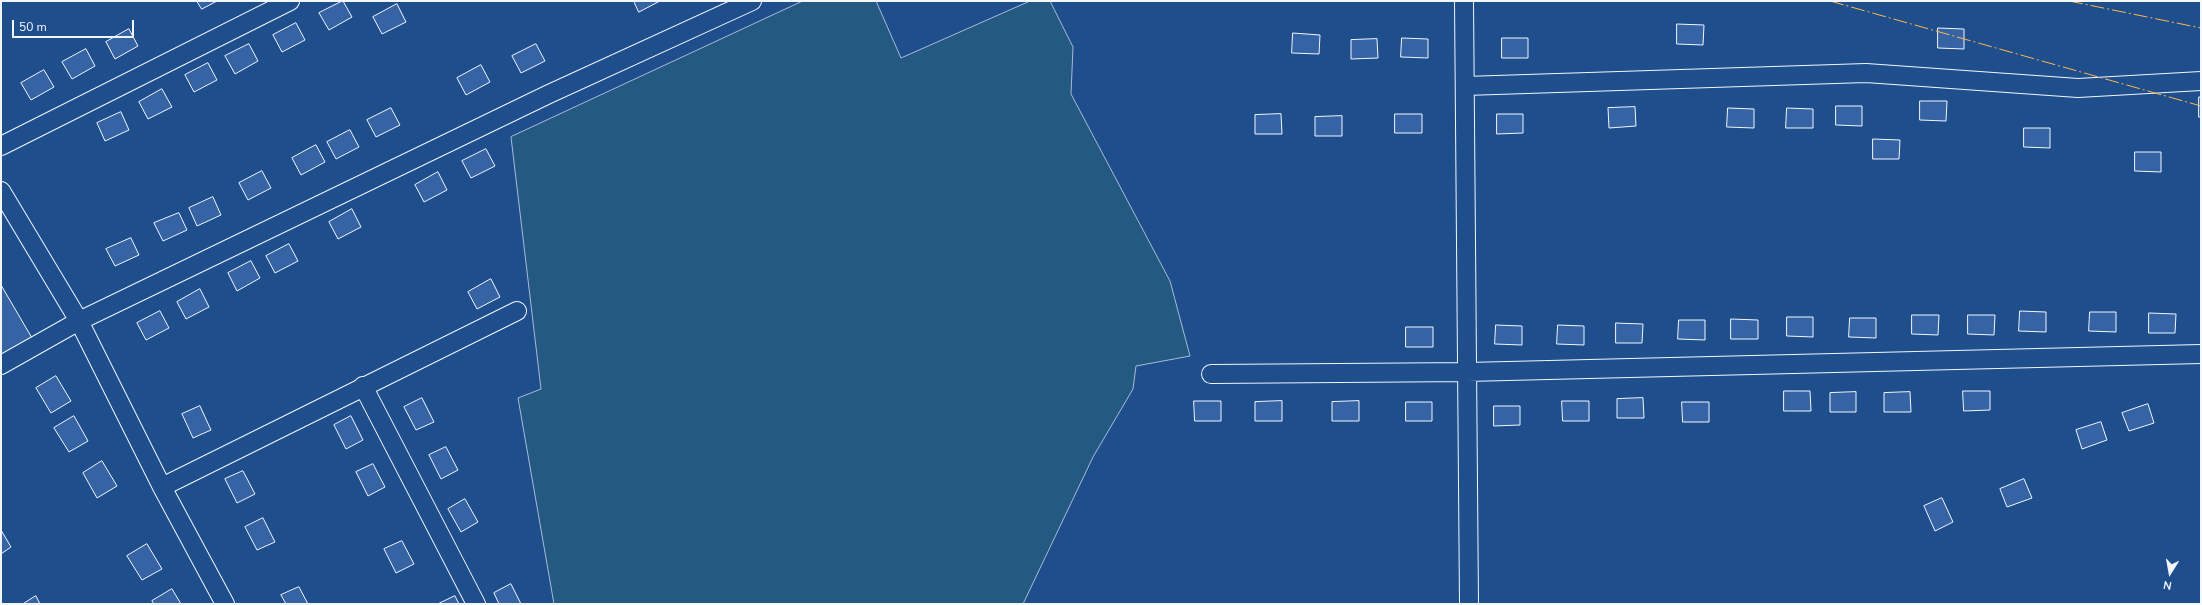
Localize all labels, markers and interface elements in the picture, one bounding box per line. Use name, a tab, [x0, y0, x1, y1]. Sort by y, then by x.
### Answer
scale bar	[14, 12, 136, 38]
text: 50 m	[19, 19, 47, 35]
north arrow	[2150, 553, 2190, 593]
text: N	[2162, 577, 2173, 593]

